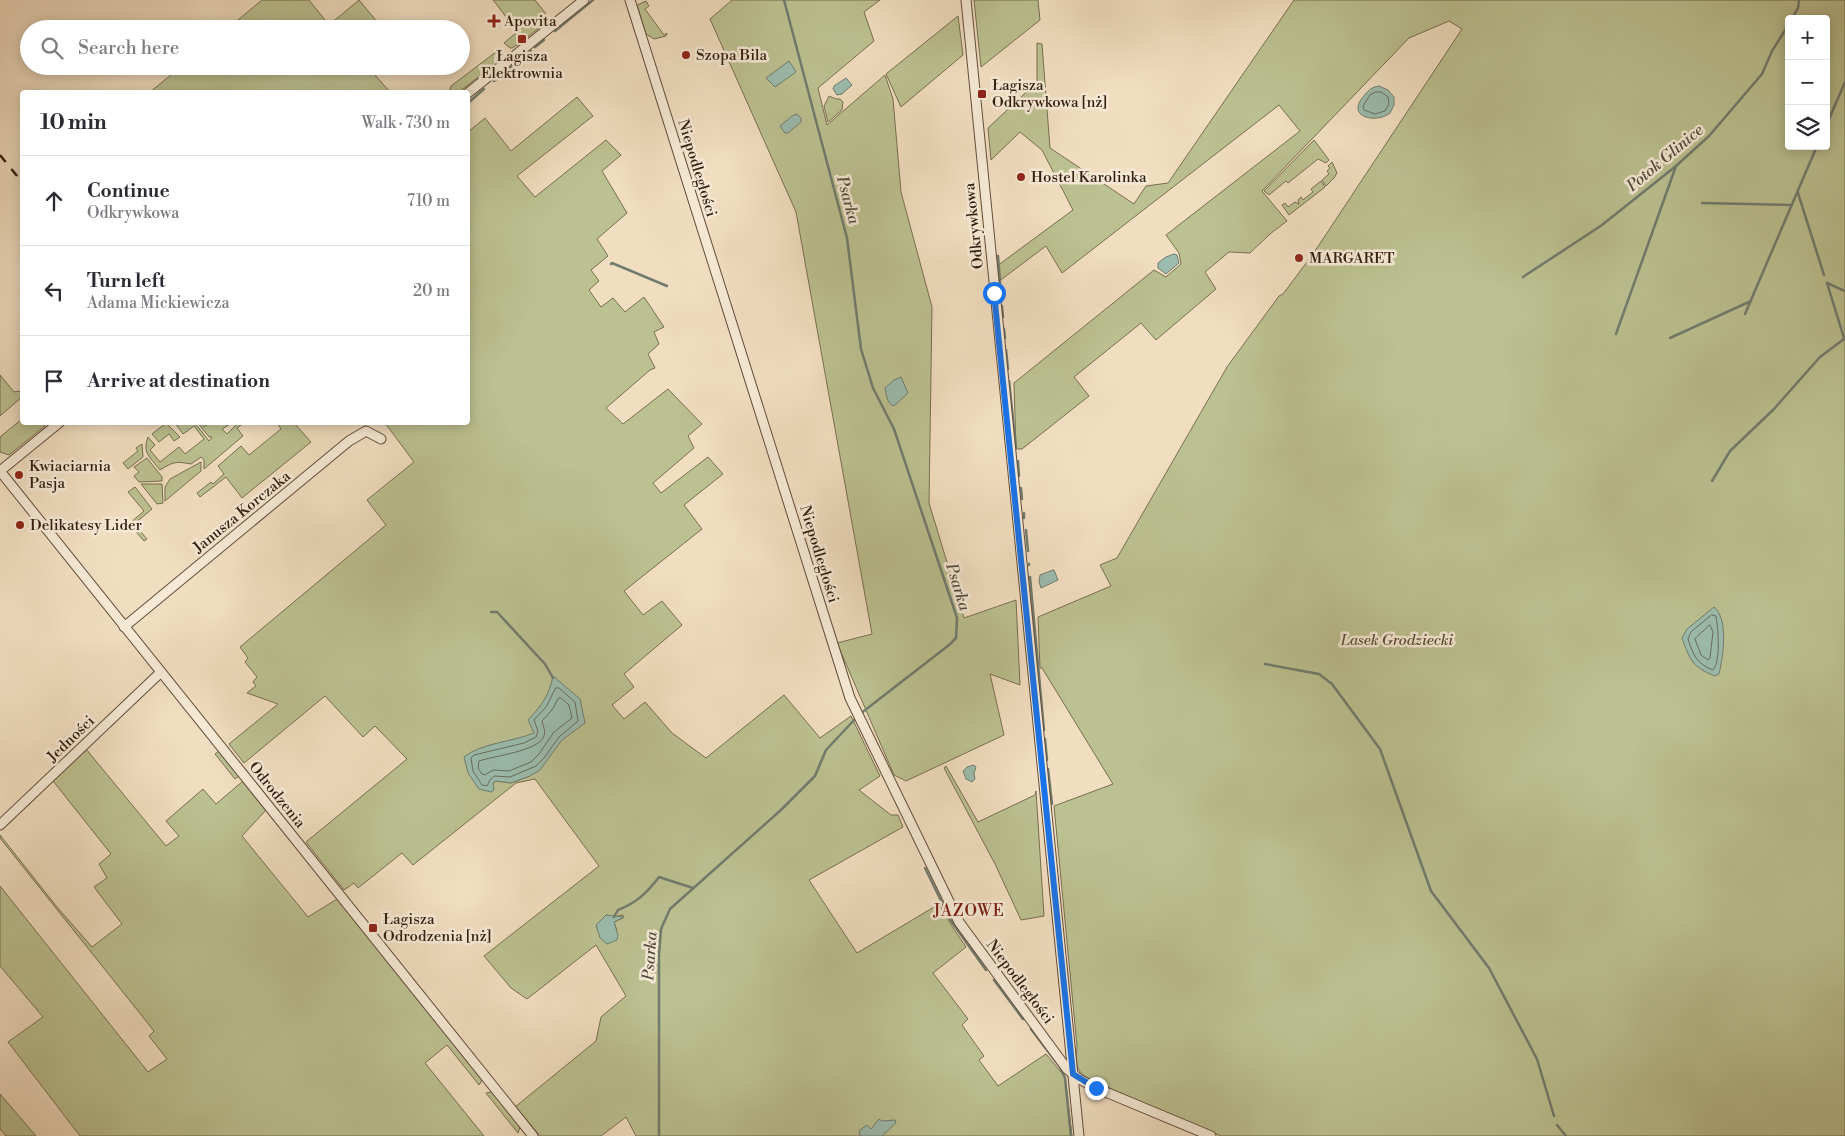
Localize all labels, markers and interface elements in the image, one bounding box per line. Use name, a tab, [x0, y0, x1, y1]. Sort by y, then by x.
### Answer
place label: Apovita	[503, 12, 557, 31]
marker: Apovita	[488, 15, 500, 27]
map controls	[1785, 15, 1830, 150]
button: +	[1785, 15, 1830, 60]
search box	[20, 20, 470, 75]
marker: Łagisza Elektrownia	[516, 33, 528, 45]
icon: search	[38, 34, 66, 62]
text: Search here	[78, 36, 179, 60]
place label: Szopa Bila	[696, 46, 768, 65]
place label: Łagisza Elektrownia	[481, 47, 563, 83]
marker: Szopa Bila	[680, 49, 692, 61]
button: −	[1785, 60, 1830, 105]
place label: Łagisza Odkrywkowa [nż]	[992, 76, 1107, 112]
marker: Łagisza Odkrywkowa [nż]	[976, 88, 988, 100]
button: layers	[1785, 105, 1830, 150]
text: 10 min	[40, 110, 107, 136]
text: Walk · 730 m	[361, 113, 450, 133]
street label: Niepodległości	[673, 117, 721, 219]
water label: Potok Glinice	[1622, 120, 1708, 196]
place label: Hostel Karolinka	[1031, 168, 1147, 187]
marker: Hostel Karolinka	[1015, 171, 1027, 183]
water label: Psarka	[832, 173, 864, 226]
text: Continue	[87, 179, 170, 203]
street label: Odkrywkowa	[960, 182, 988, 270]
icon: ahead	[40, 187, 68, 215]
text: 710 m	[407, 191, 450, 211]
text: Odkrywkowa	[87, 203, 179, 223]
place label: MARGARET	[1309, 249, 1395, 268]
marker: MARGARET	[1293, 252, 1305, 264]
text: Turn left	[87, 269, 166, 293]
icon: left	[40, 277, 68, 305]
text: 20 m	[413, 281, 450, 301]
route start	[983, 282, 1006, 305]
text: Adama Mickiewicza	[87, 293, 230, 313]
icon: arrive	[40, 367, 68, 395]
text: Arrive at destination	[87, 369, 270, 393]
place label: Kwiaciarnia Pasja	[29, 457, 111, 493]
street label: Janusza Korczaka	[189, 467, 295, 558]
marker: Kwiaciarnia Pasja	[13, 469, 25, 481]
street label: Niepodległości	[795, 503, 843, 605]
place label: Delikatesy Lider	[30, 516, 143, 535]
marker: Delikatesy Lider	[14, 519, 26, 531]
water label: Psarka	[941, 560, 975, 613]
park label: Lasek Grodziecki	[1340, 631, 1454, 650]
street label: Jedności	[42, 712, 99, 767]
street label: Odrodzenia	[245, 758, 310, 832]
district label: JAZOWE	[932, 901, 1005, 921]
place label: Łagisza Odrodzenia [nż]	[383, 910, 492, 946]
marker: Łagisza Odrodzenia [nż]	[367, 922, 379, 934]
water label: Psarka	[638, 931, 662, 982]
street label: Niepodległości	[982, 936, 1058, 1028]
route end	[1085, 1077, 1108, 1100]

